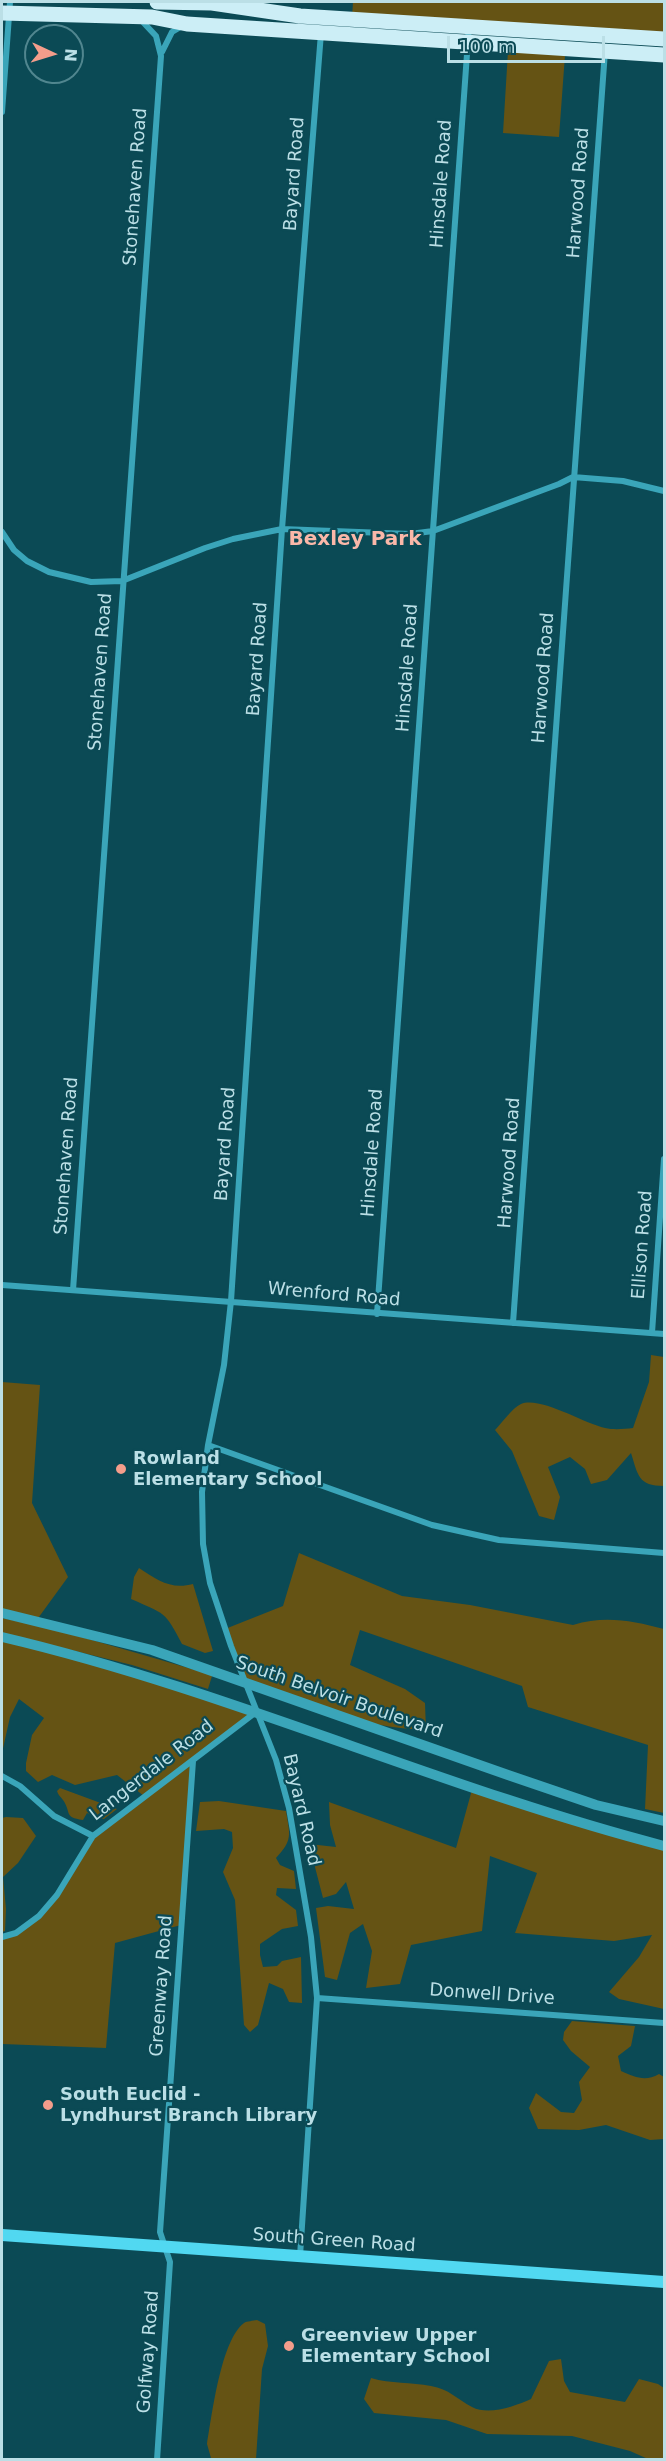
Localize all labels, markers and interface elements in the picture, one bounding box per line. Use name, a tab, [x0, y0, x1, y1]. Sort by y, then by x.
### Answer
north arrow	[24, 24, 84, 84]
scale bar	[450, 24, 608, 62]
text: 100 m	[458, 36, 516, 57]
text: N	[61, 48, 80, 62]
street label: Stonehaven Road	[120, 107, 152, 267]
street label: Bayard Road	[280, 116, 310, 232]
street label: Hinsdale Road	[427, 119, 457, 249]
street label: Harwood Road	[564, 127, 594, 259]
district label: Bexley Park	[289, 528, 421, 552]
street label: Stonehaven Road	[85, 592, 117, 752]
street label: Bayard Road	[243, 601, 273, 717]
street label: Hinsdale Road	[393, 603, 423, 733]
street label: Harwood Road	[529, 612, 559, 744]
street label: Stonehaven Road	[51, 1076, 83, 1236]
street label: Bayard Road	[211, 1086, 241, 1202]
street label: Hinsdale Road	[358, 1088, 388, 1218]
street label: Harwood Road	[495, 1097, 525, 1229]
street label: Ellison Road	[628, 1190, 658, 1300]
street label: Wrenford Road	[267, 1278, 401, 1312]
place label: Rowland Elementary School	[133, 1448, 322, 1490]
marker: Rowland Elementary School	[114, 1462, 128, 1476]
street label: South Belvoir Boulevard	[233, 1652, 445, 1744]
street label: Langerdale Road	[86, 1716, 218, 1826]
street label: Bayard Road	[278, 1752, 324, 1868]
street label: Greenway Road	[146, 1915, 178, 2057]
street label: Donwell Drive	[429, 1980, 555, 2010]
place label: South Euclid - Lyndhurst Branch Library	[60, 2084, 317, 2126]
marker: South Euclid - Lyndhurst Branch Library	[41, 2098, 55, 2112]
street label: South Green Road	[252, 2225, 416, 2257]
street label: Golfway Road	[134, 2290, 164, 2414]
place label: Greenview Upper Elementary School	[301, 2325, 490, 2368]
marker: Greenview Upper Elementary School	[282, 2339, 296, 2353]

